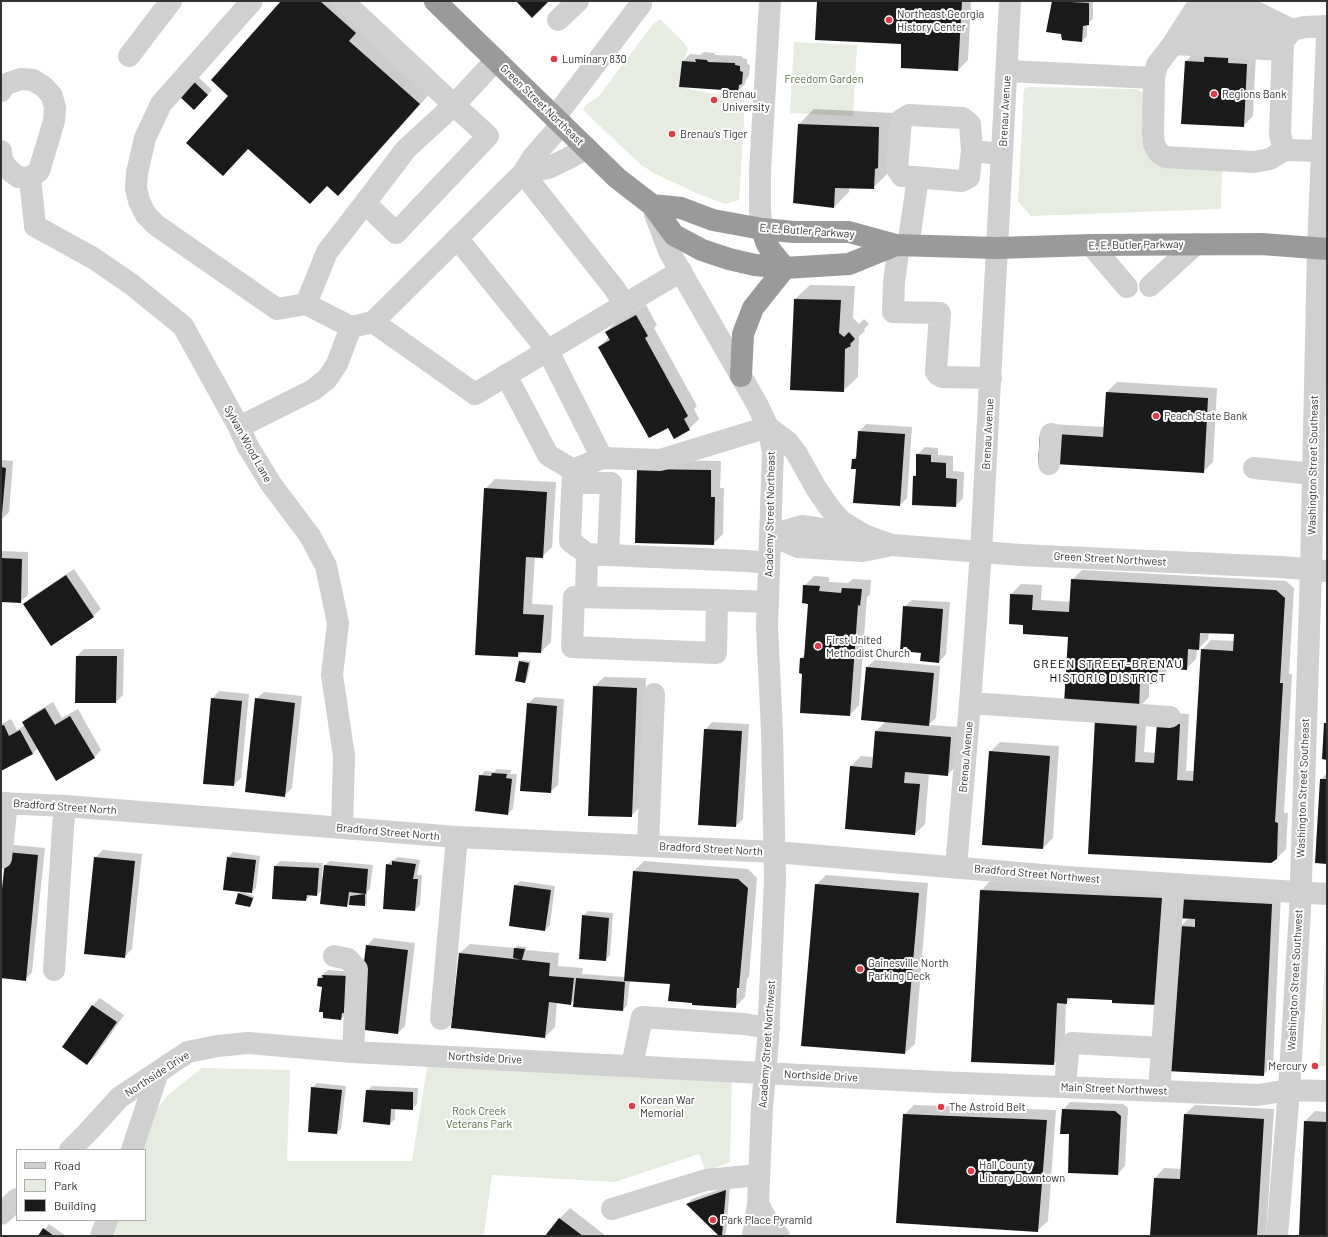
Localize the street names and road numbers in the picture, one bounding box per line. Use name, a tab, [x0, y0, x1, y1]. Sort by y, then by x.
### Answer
street label: Green Street Northeast	[498, 62, 586, 148]
street label: Brenau Avenue	[997, 75, 1013, 147]
street label: E. E. Butler Parkway	[759, 221, 855, 241]
street label: E. E. Butler Parkway	[1088, 238, 1184, 252]
street label: Washington Street Southeast	[1305, 395, 1321, 535]
street label: Brenau Avenue	[980, 398, 996, 470]
street label: Sylvan Wood Lane	[221, 403, 275, 485]
street label: Academy Street Northeast	[762, 451, 778, 577]
street label: Green Street Northwest	[1053, 549, 1167, 569]
street label: Washington Street Southeast	[1294, 718, 1312, 858]
street label: Brenau Avenue	[956, 721, 976, 793]
street label: Bradford Street North	[13, 797, 117, 817]
street label: Bradford Street North	[336, 821, 440, 843]
street label: Bradford Street North	[659, 840, 763, 858]
street label: Bradford Street Northwest	[973, 862, 1101, 886]
street label: Washington Street Southwest	[1285, 909, 1305, 1051]
street label: Academy Street Northwest	[756, 979, 778, 1109]
street label: Northside Drive	[122, 1048, 192, 1100]
street label: Northside Drive	[448, 1049, 522, 1067]
street label: Northside Drive	[784, 1067, 858, 1085]
street label: Main Street Northwest	[1060, 1081, 1168, 1097]

